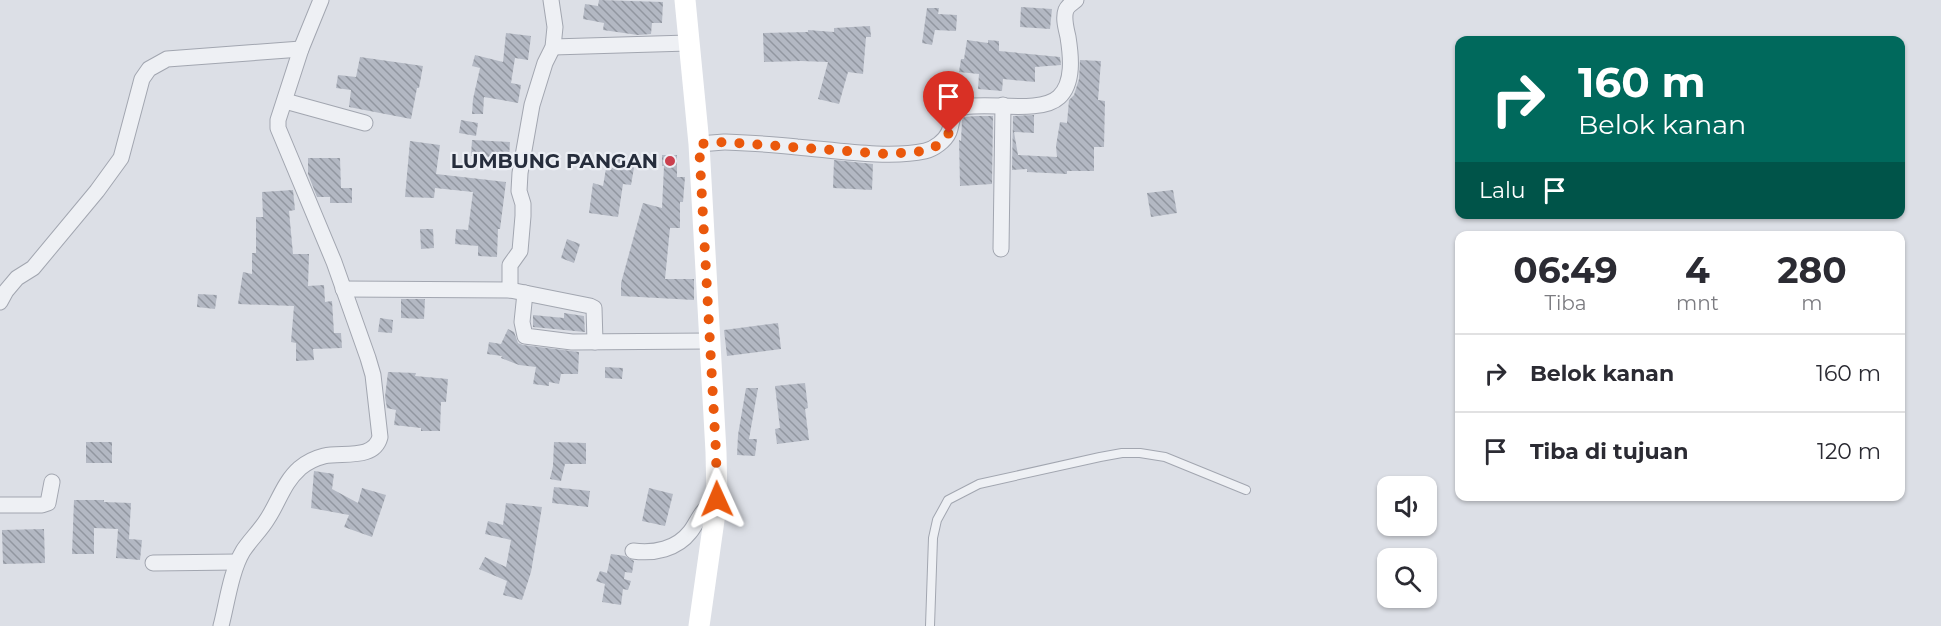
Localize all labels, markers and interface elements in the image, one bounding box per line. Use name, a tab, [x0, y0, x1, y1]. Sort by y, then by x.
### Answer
text: 160 m	[1578, 56, 1706, 108]
icon: right	[1479, 60, 1557, 138]
pin	[923, 71, 974, 133]
icon: arrive	[932, 80, 965, 113]
text: Belok kanan	[1578, 108, 1746, 141]
place label: LUMBUNG PANGAN	[451, 149, 658, 173]
marker: LUMBUNG PANGAN	[663, 154, 677, 168]
icon: arrive	[1538, 174, 1571, 207]
text: Lalu	[1479, 177, 1526, 204]
text: 06:49	[1513, 248, 1618, 292]
text: 4	[1685, 248, 1710, 292]
text: 280	[1777, 248, 1847, 292]
text: Tiba	[1544, 291, 1587, 315]
text: mnt	[1676, 291, 1719, 315]
text: m	[1801, 291, 1823, 315]
icon: right	[1479, 357, 1512, 390]
text: Belok kanan	[1530, 360, 1674, 387]
text: 160 m	[1816, 360, 1881, 387]
icon: arrive	[1479, 435, 1512, 468]
text: Tiba di tujuan	[1530, 438, 1688, 465]
text: 120 m	[1817, 438, 1881, 465]
position arrow	[685, 467, 749, 531]
map controls	[1377, 476, 1437, 608]
button: sound	[1377, 476, 1437, 536]
button: search	[1377, 548, 1437, 608]

